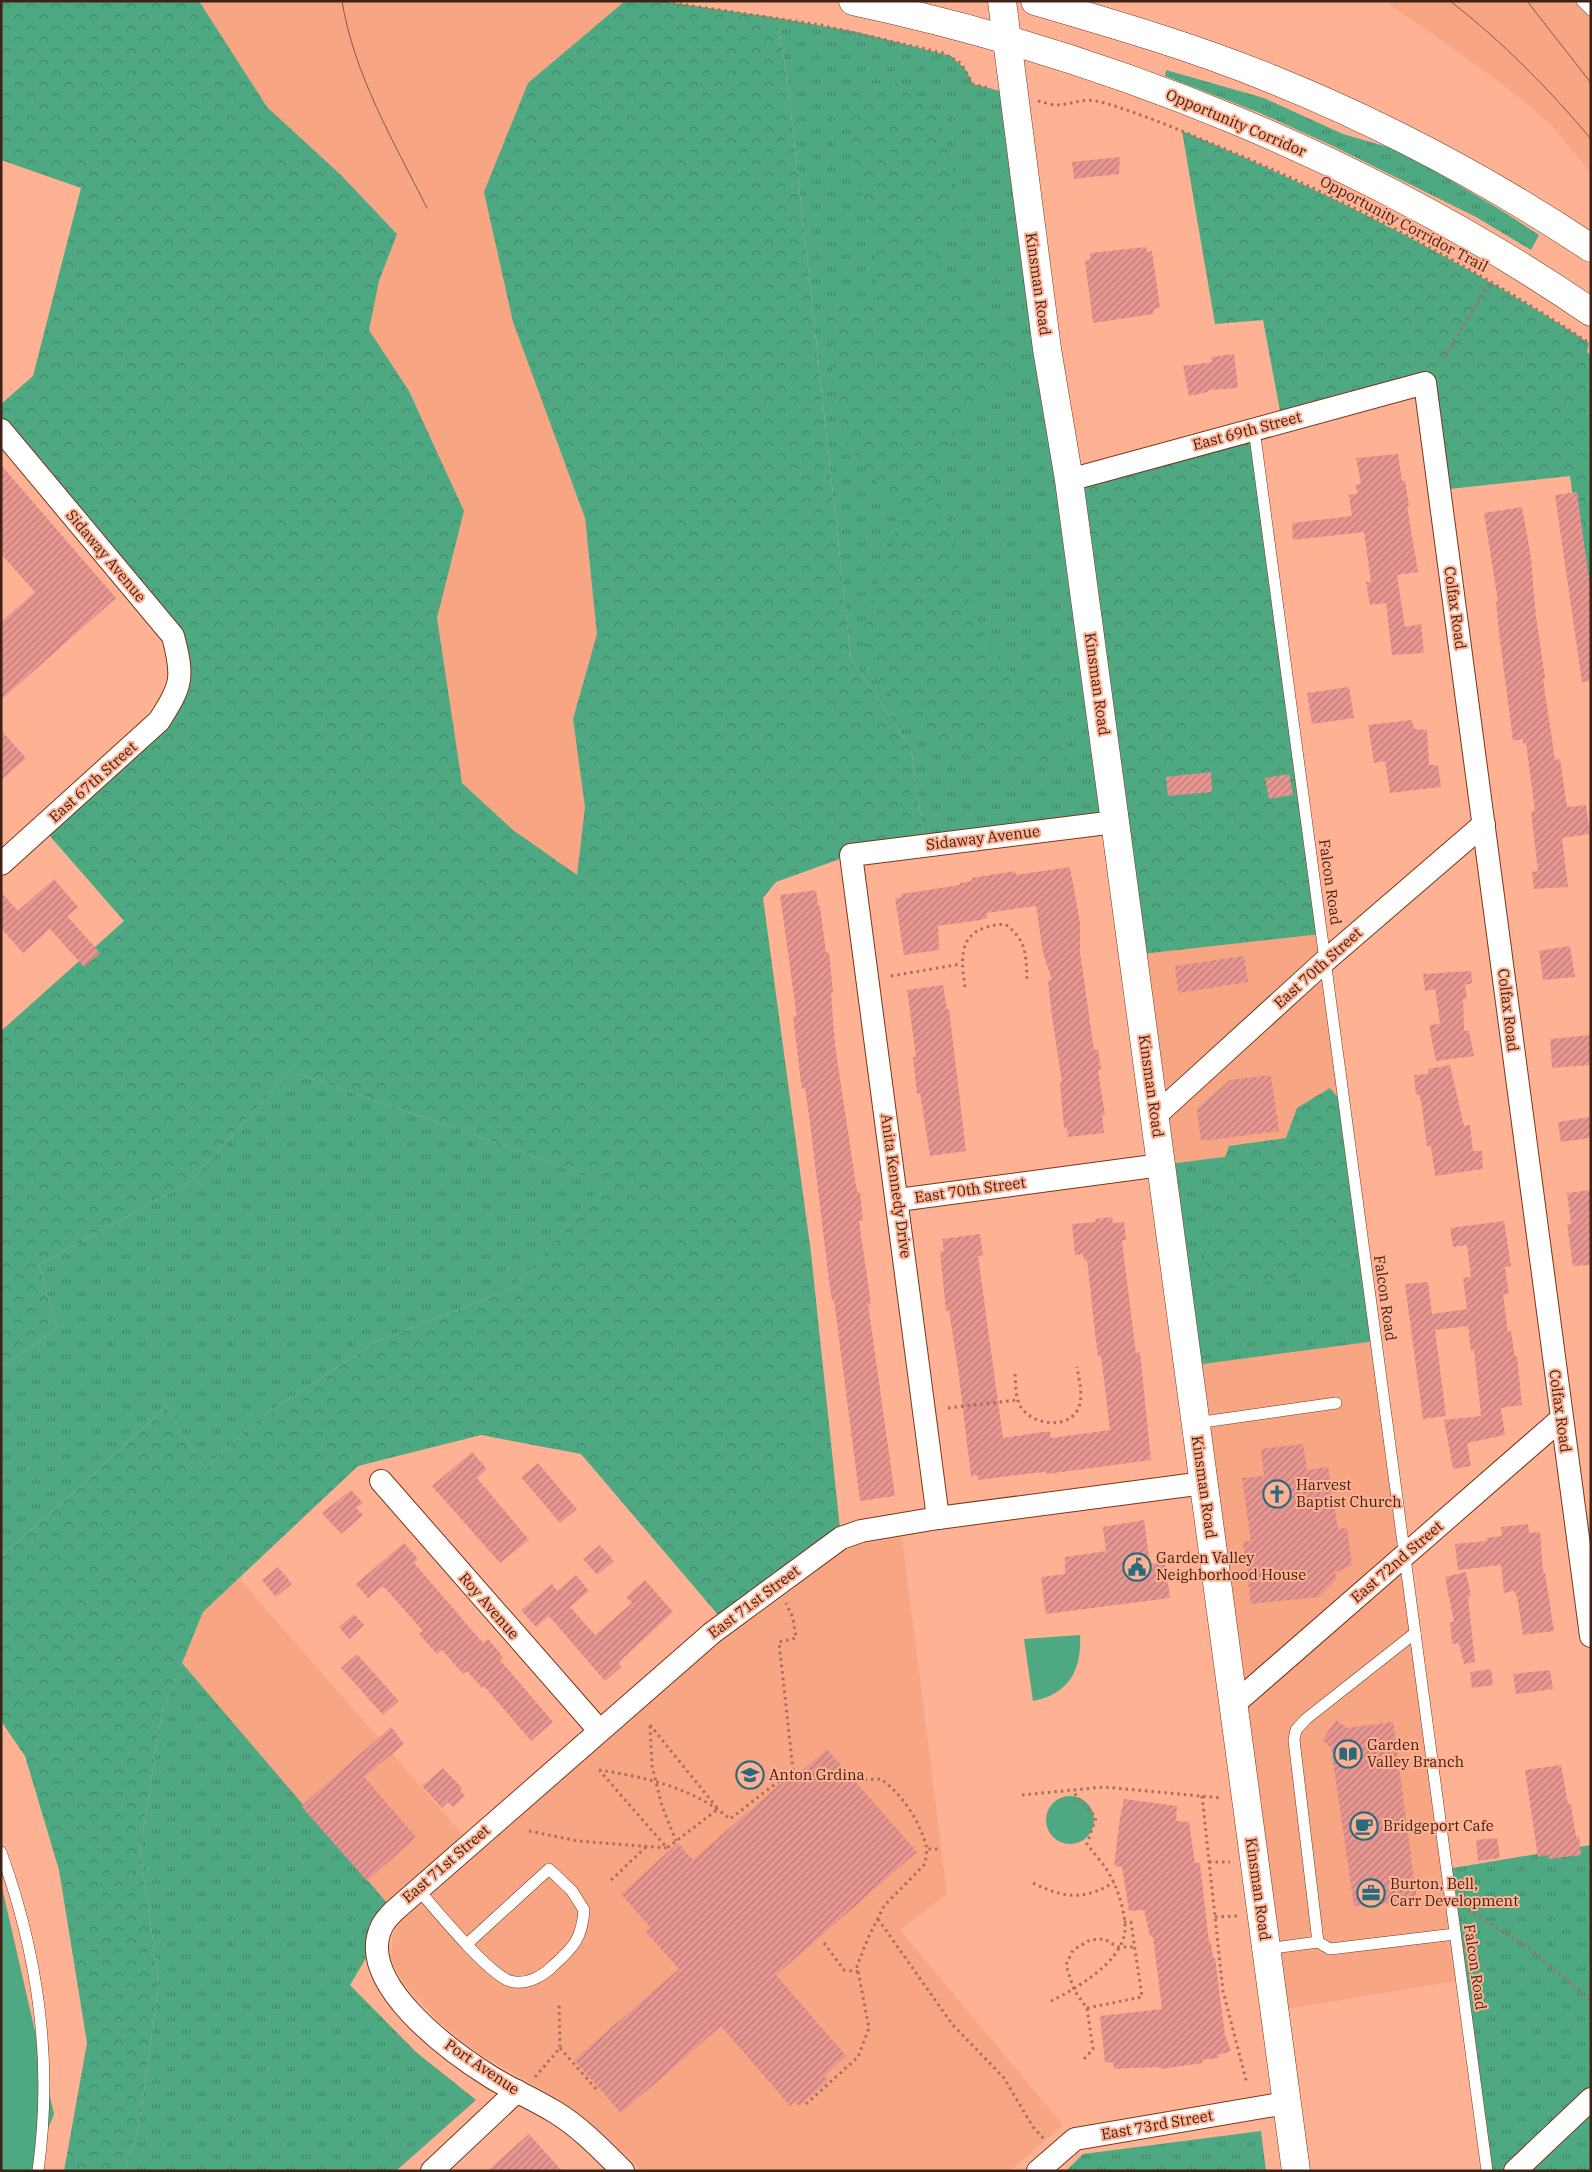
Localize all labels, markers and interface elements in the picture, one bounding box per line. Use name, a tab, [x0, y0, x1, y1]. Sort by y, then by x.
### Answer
street label: Opportunity Corridor	[1163, 84, 1309, 161]
street label: Opportunity Corridor Trail	[1317, 171, 1492, 276]
street label: Kinsman Road	[1022, 231, 1055, 337]
street label: East 69th Street	[1190, 407, 1303, 454]
street label: Sidaway Avenue	[62, 506, 150, 606]
street label: Colfax Road	[1440, 565, 1471, 651]
street label: Kinsman Road	[1081, 631, 1114, 737]
street label: East 67th Street	[45, 737, 141, 826]
street label: Sidaway Avenue	[925, 821, 1041, 854]
street label: Falcon Road	[1315, 838, 1346, 926]
street label: East 70th Street	[1270, 923, 1366, 1012]
street label: Colfax Road	[1494, 967, 1523, 1053]
street label: Kinsman Road	[1135, 1033, 1168, 1139]
street label: Anita Kennedy Drive	[877, 1112, 916, 1259]
street label: East 70th Street	[913, 1172, 1027, 1207]
street label: Falcon Road	[1370, 1254, 1401, 1342]
street label: Colfax Road	[1545, 1368, 1576, 1454]
street label: Kinsman Road	[1188, 1434, 1221, 1540]
place label: Harvest Baptist Church	[1296, 1475, 1402, 1511]
church icon: Harvest Baptist Church	[1262, 1479, 1292, 1509]
street label: East 72nd Street	[1347, 1516, 1447, 1607]
place label: Garden Valley Neighborhood House	[1156, 1548, 1306, 1584]
public building icon: Garden Valley Neighborhood House	[1122, 1552, 1152, 1582]
street label: East 71st Street	[704, 1561, 803, 1642]
street label: Roy Avenue	[455, 1568, 524, 1643]
place label: Garden Valley Branch	[1367, 1735, 1464, 1771]
library icon: Garden Valley Branch	[1333, 1739, 1363, 1769]
school or university icon: Anton Grdina	[735, 1760, 765, 1790]
place label: Anton Grdina	[769, 1765, 865, 1784]
cafe icon: Bridgeport Cafe	[1349, 1811, 1379, 1841]
place label: Bridgeport Cafe	[1383, 1816, 1494, 1835]
street label: East 71st Street	[398, 1820, 493, 1907]
street label: Kinsman Road	[1242, 1836, 1275, 1942]
place label: Burton, Bell, Carr Development	[1390, 1874, 1518, 1910]
office icon: Burton, Bell, Carr Development	[1356, 1878, 1386, 1908]
street label: Falcon Road	[1460, 1923, 1491, 2011]
street label: Port Avenue	[441, 2035, 523, 2098]
street label: East 73rd Street	[1100, 2105, 1214, 2144]

